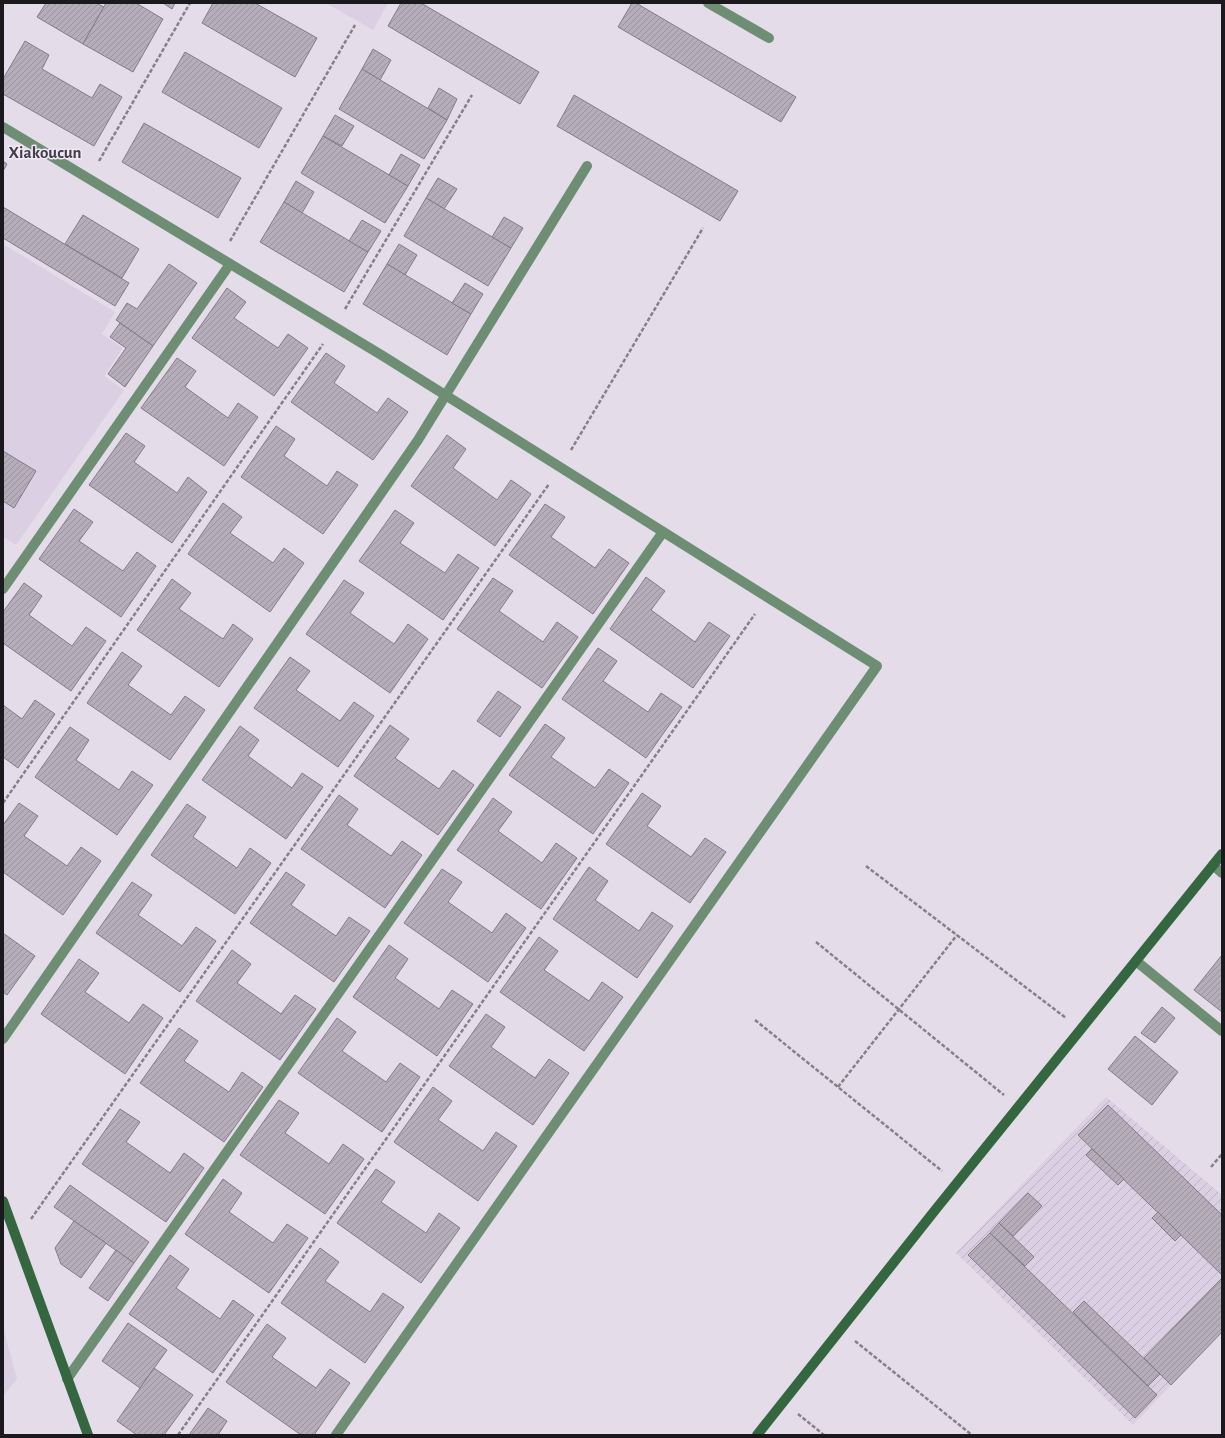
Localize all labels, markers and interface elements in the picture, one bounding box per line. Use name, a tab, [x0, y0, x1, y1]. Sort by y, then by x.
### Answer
district label: Xiakoucun	[9, 144, 81, 161]

